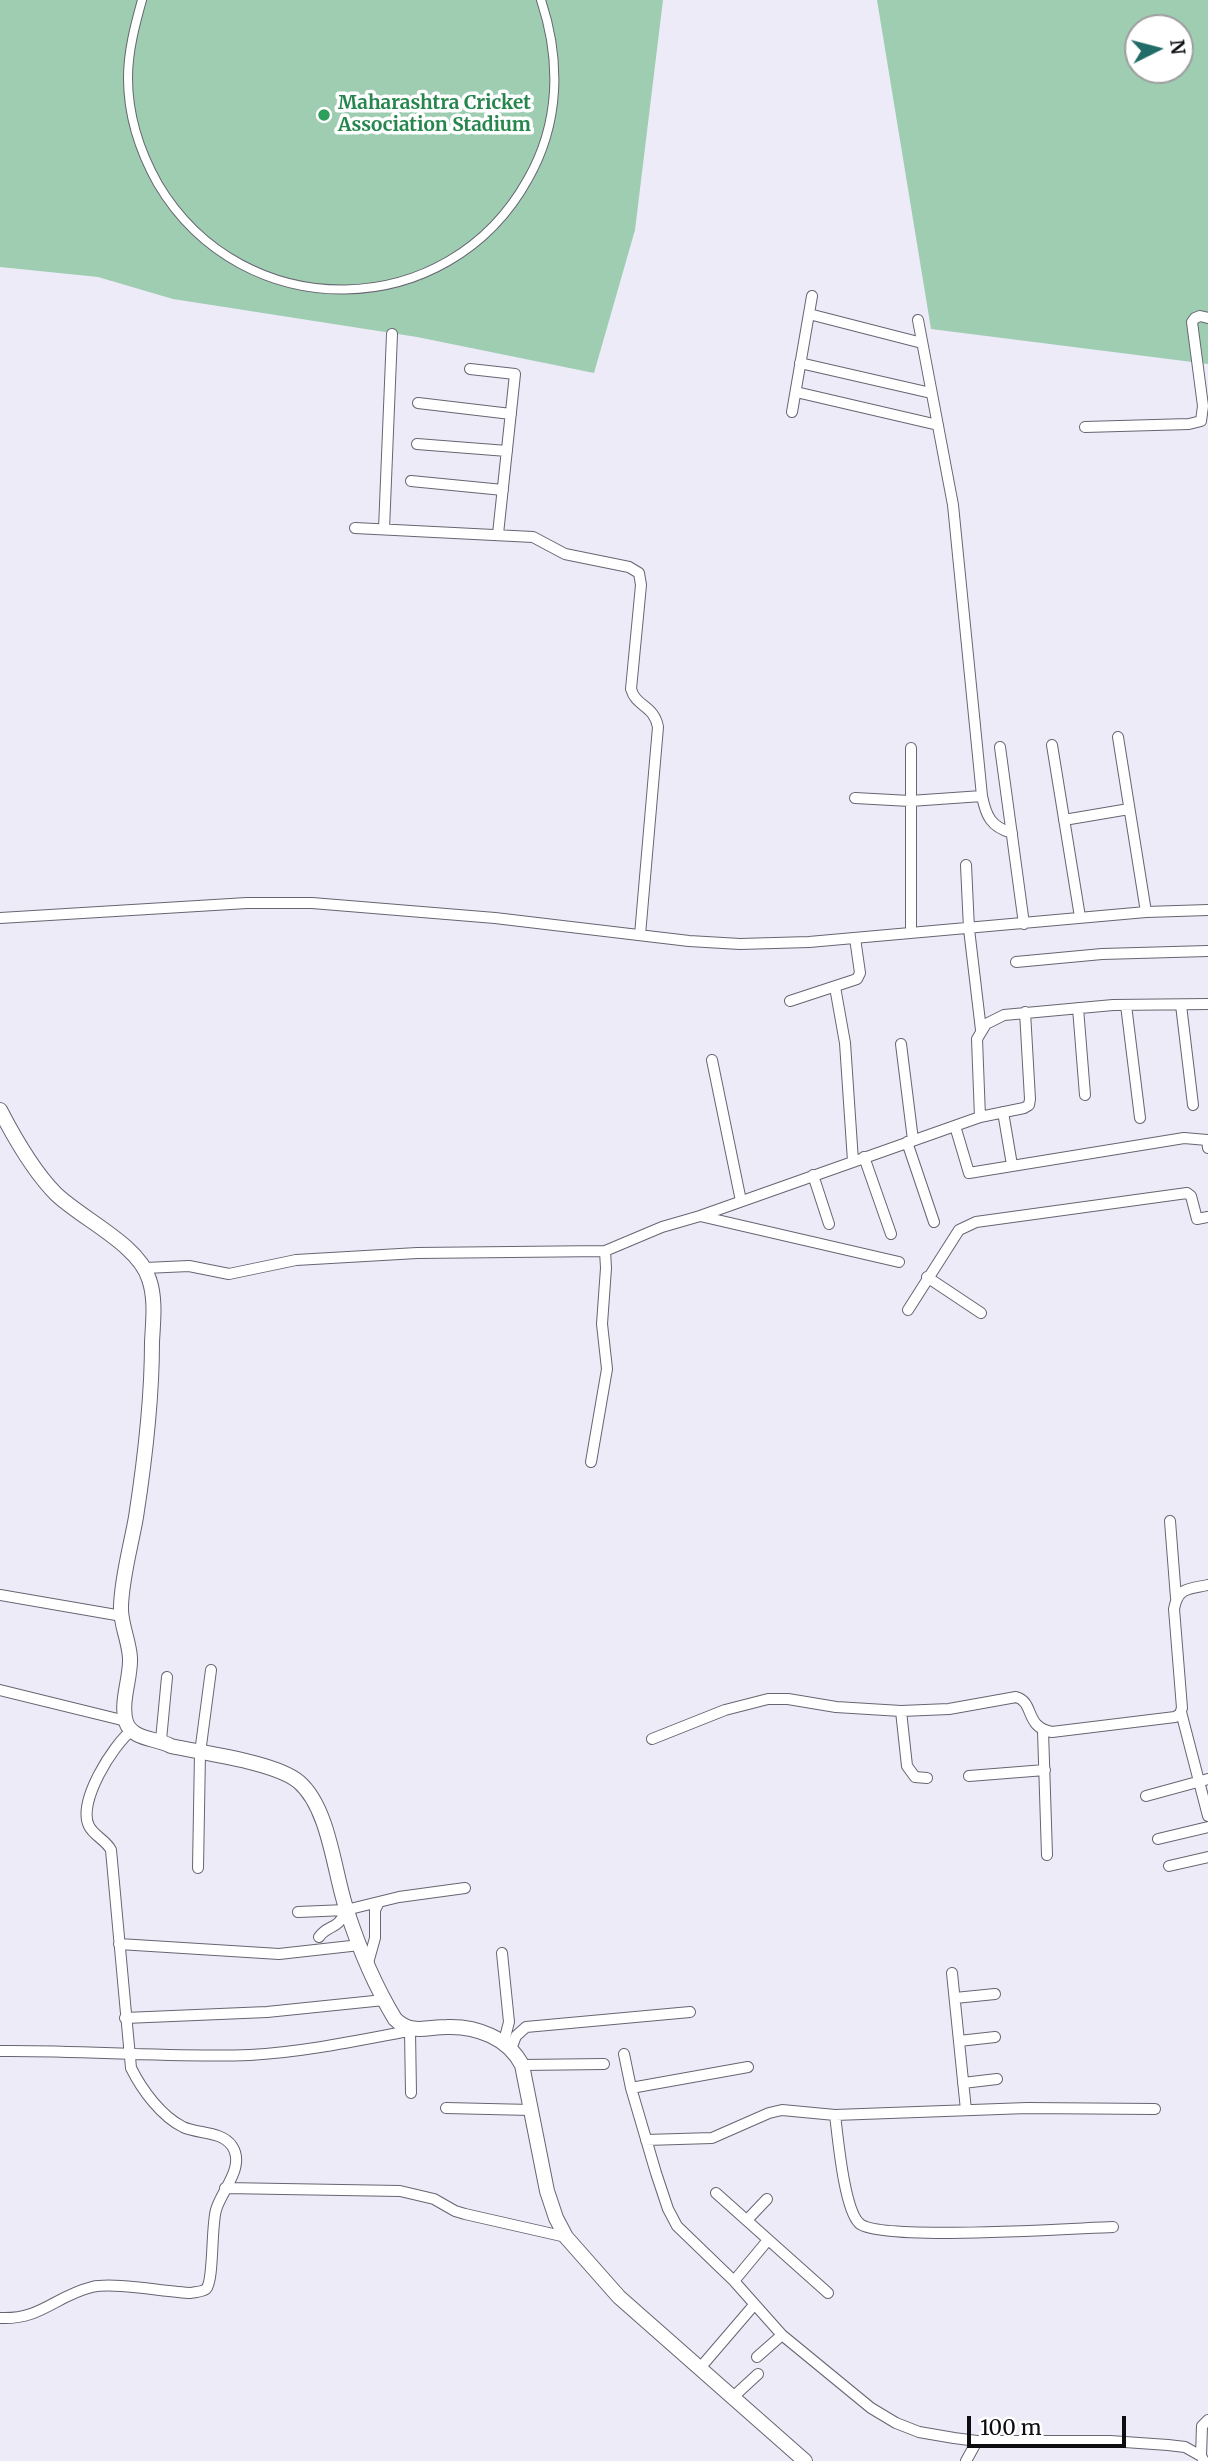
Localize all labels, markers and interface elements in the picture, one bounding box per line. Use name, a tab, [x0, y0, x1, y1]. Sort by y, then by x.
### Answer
north arrow	[1124, 14, 1194, 84]
text: N	[1165, 38, 1191, 56]
place label: Maharashtra Cricket Association Stadium	[338, 93, 531, 137]
marker: Maharashtra Cricket Association Stadium	[316, 107, 332, 123]
scale bar	[970, 2402, 1129, 2446]
text: 100 m	[980, 2414, 1042, 2441]

